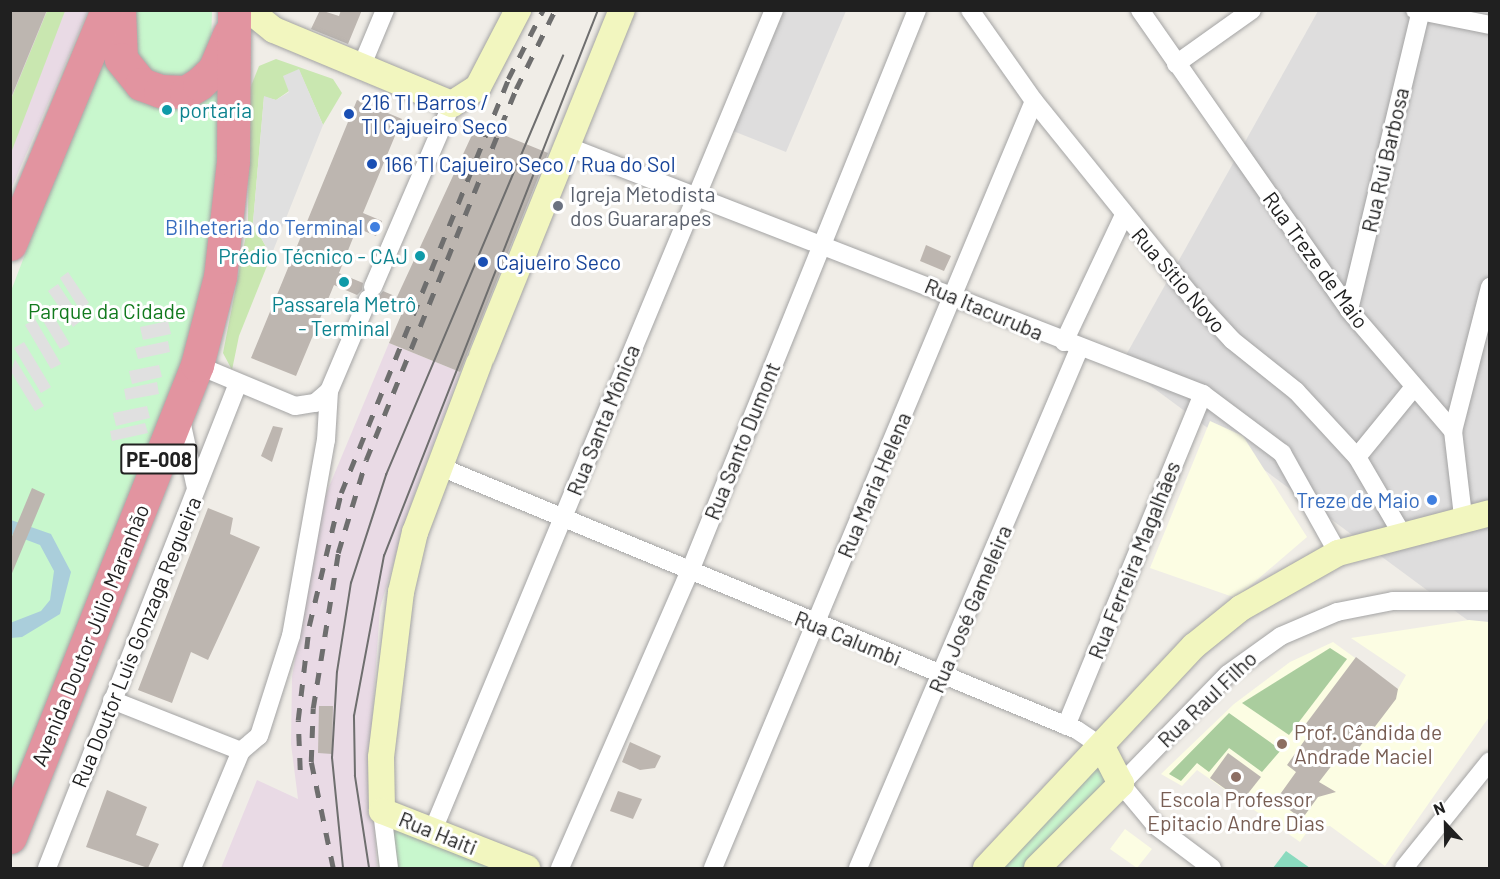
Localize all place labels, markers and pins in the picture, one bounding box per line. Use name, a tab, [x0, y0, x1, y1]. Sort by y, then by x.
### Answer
place label: 216 TI Barros / TI Cajueiro Seco	[361, 89, 508, 139]
place label: portaria	[179, 97, 252, 123]
marker: portaria	[160, 103, 174, 117]
marker: 216 TI Barros / TI Cajueiro Seco	[342, 107, 356, 121]
place label: 166 TI Cajueiro Seco / Rua do Sol	[384, 151, 675, 177]
marker: 166 TI Cajueiro Seco / Rua do Sol	[365, 157, 379, 171]
place label: Igreja Metodista dos Guararapes	[570, 181, 716, 231]
marker: Igreja Metodista dos Guararapes	[551, 199, 565, 213]
place label: Bilheteria do Terminal	[165, 214, 363, 240]
marker: Bilheteria do Terminal	[368, 220, 382, 234]
place label: Prédio Técnico - CAJ	[218, 243, 408, 269]
marker: Prédio Técnico - CAJ	[413, 249, 427, 263]
place label: Cajueiro Seco	[496, 249, 621, 275]
marker: Cajueiro Seco	[474, 253, 492, 271]
marker: Passarela Metrô - Terminal	[337, 275, 351, 289]
place label: Passarela Metrô - Terminal	[272, 291, 416, 341]
place label: Treze de Maio	[1296, 487, 1420, 513]
marker: Treze de Maio	[1425, 493, 1439, 507]
place label: Prof. Cândida de Andrade Maciel	[1294, 719, 1442, 769]
marker: Prof. Cândida de Andrade Maciel	[1275, 737, 1289, 751]
marker: Escola Professor Epitacio Andre Dias	[1229, 770, 1243, 784]
place label: Escola Professor Epitacio Andre Dias	[1147, 786, 1325, 836]

